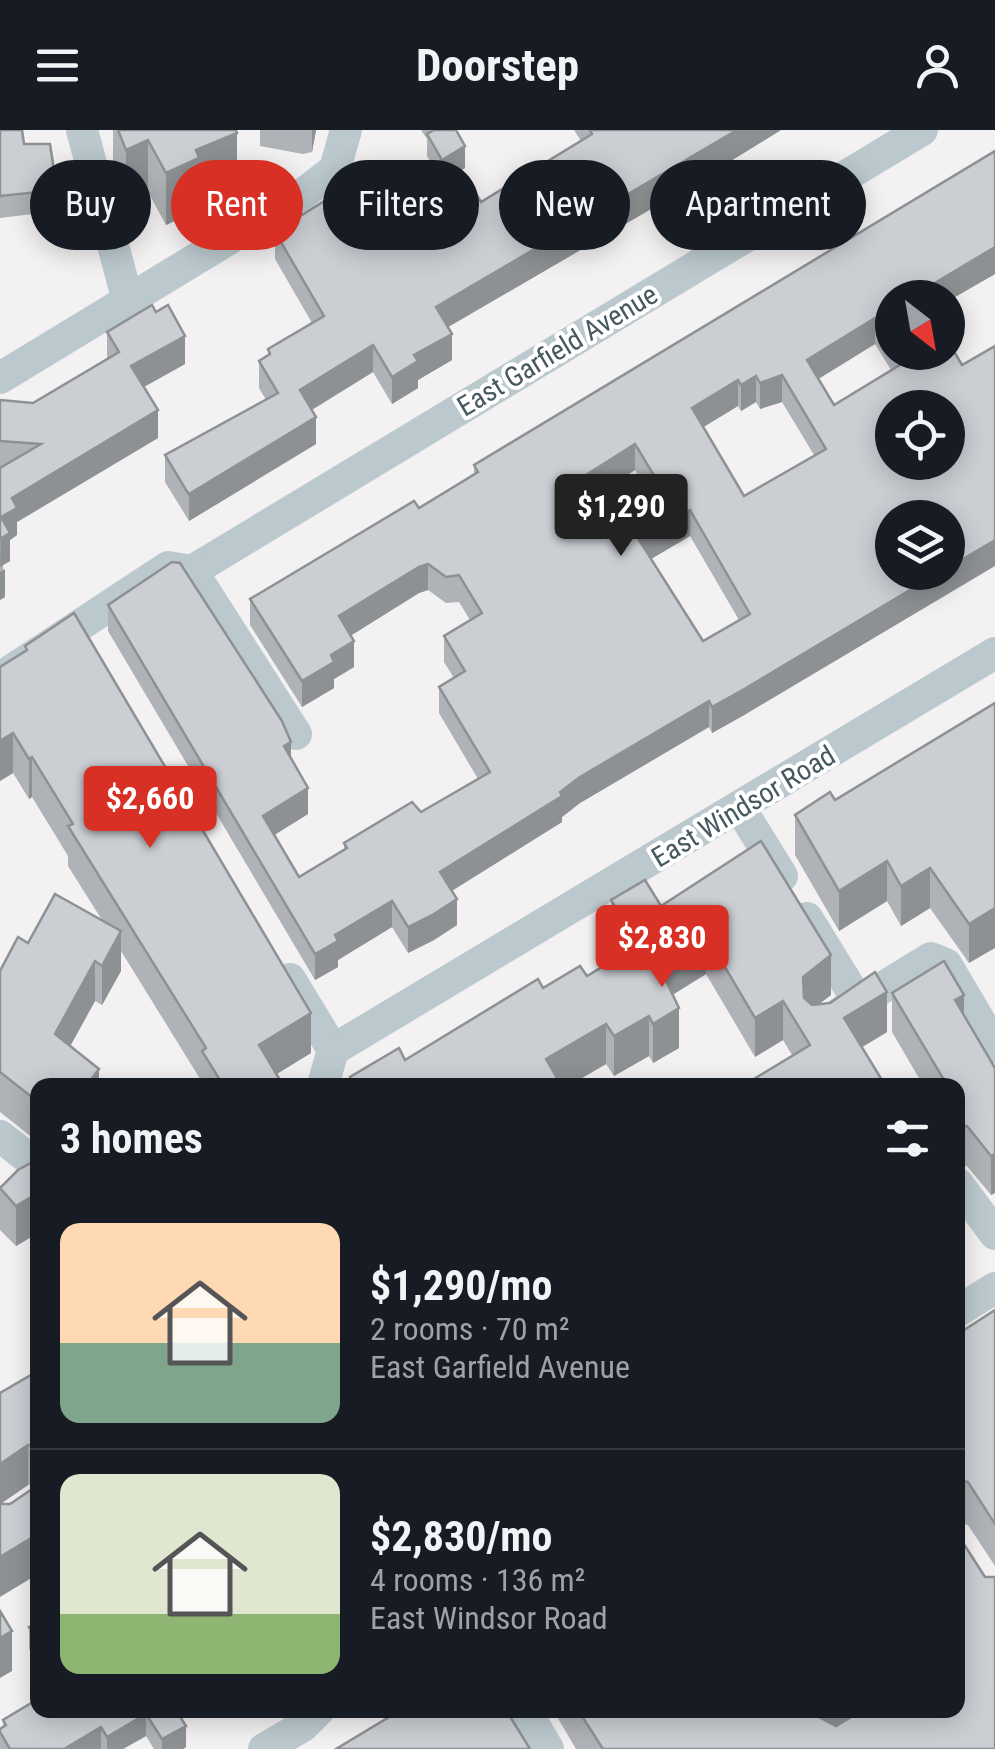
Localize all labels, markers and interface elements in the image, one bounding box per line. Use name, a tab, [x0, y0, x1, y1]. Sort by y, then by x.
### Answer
icon: menu	[30, 38, 85, 93]
icon: person	[910, 38, 965, 93]
text: Doorstep	[416, 39, 579, 92]
chip: Buy	[30, 160, 151, 250]
chip: Rent	[171, 160, 303, 250]
chip: Filters	[323, 160, 479, 250]
chip: New	[499, 160, 630, 250]
chip: Apartment	[650, 160, 866, 250]
street label: East Garfield Avenue	[451, 278, 663, 423]
north arrow	[875, 280, 965, 370]
map controls	[875, 280, 965, 590]
button: locate	[875, 390, 965, 480]
pin: $1,290	[540, 474, 702, 559]
text: $1,290	[577, 487, 665, 525]
button: layers	[875, 500, 965, 590]
street label: East Windsor Road	[646, 739, 841, 874]
pin: $2,660	[69, 766, 231, 851]
text: $2,660	[106, 779, 194, 817]
pin: $2,830	[581, 905, 743, 990]
text: $2,830	[618, 918, 706, 956]
icon: filters	[880, 1111, 935, 1166]
text: 3 homes	[60, 1114, 203, 1163]
text: $1,290/mo	[370, 1261, 552, 1310]
icon: home	[140, 1263, 260, 1383]
text: 2 rooms · 70 m²	[370, 1310, 569, 1348]
text: East Garfield Avenue	[370, 1348, 630, 1386]
text: $2,830/mo	[370, 1512, 552, 1561]
icon: home	[140, 1514, 260, 1634]
text: 4 rooms · 136 m²	[370, 1561, 585, 1599]
text: East Windsor Road	[370, 1599, 608, 1637]

